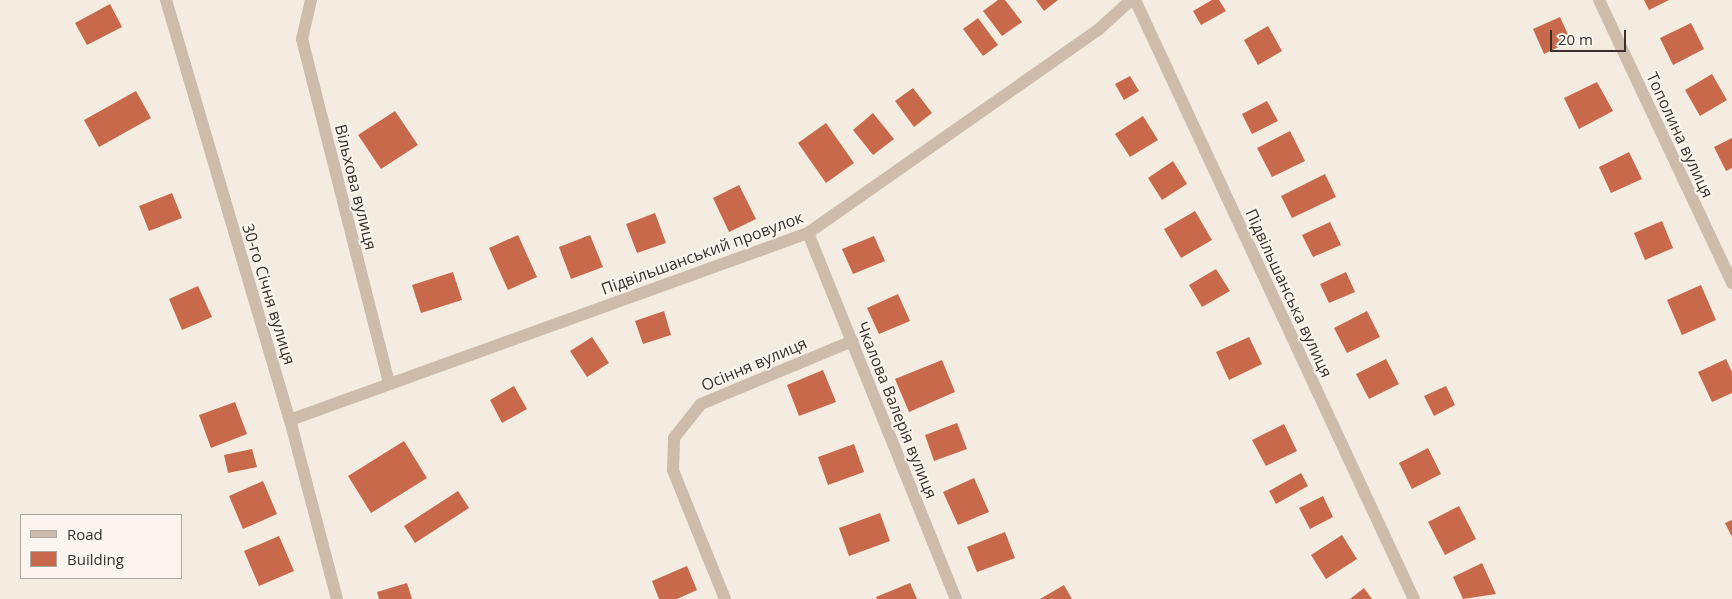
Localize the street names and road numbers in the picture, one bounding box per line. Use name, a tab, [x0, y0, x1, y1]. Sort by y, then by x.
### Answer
street label: Тополина вулиця	[1643, 69, 1717, 201]
street label: Вільхова вулиця	[331, 122, 381, 252]
street label: Підвільшанська вулиця	[1241, 206, 1337, 380]
street label: Підвільшанський провулок	[598, 207, 806, 299]
street label: 30-го Січня вулиця	[238, 221, 300, 367]
street label: Чкалова Валерія вулиця	[853, 319, 941, 501]
street label: Осіння вулиця	[698, 333, 810, 395]

